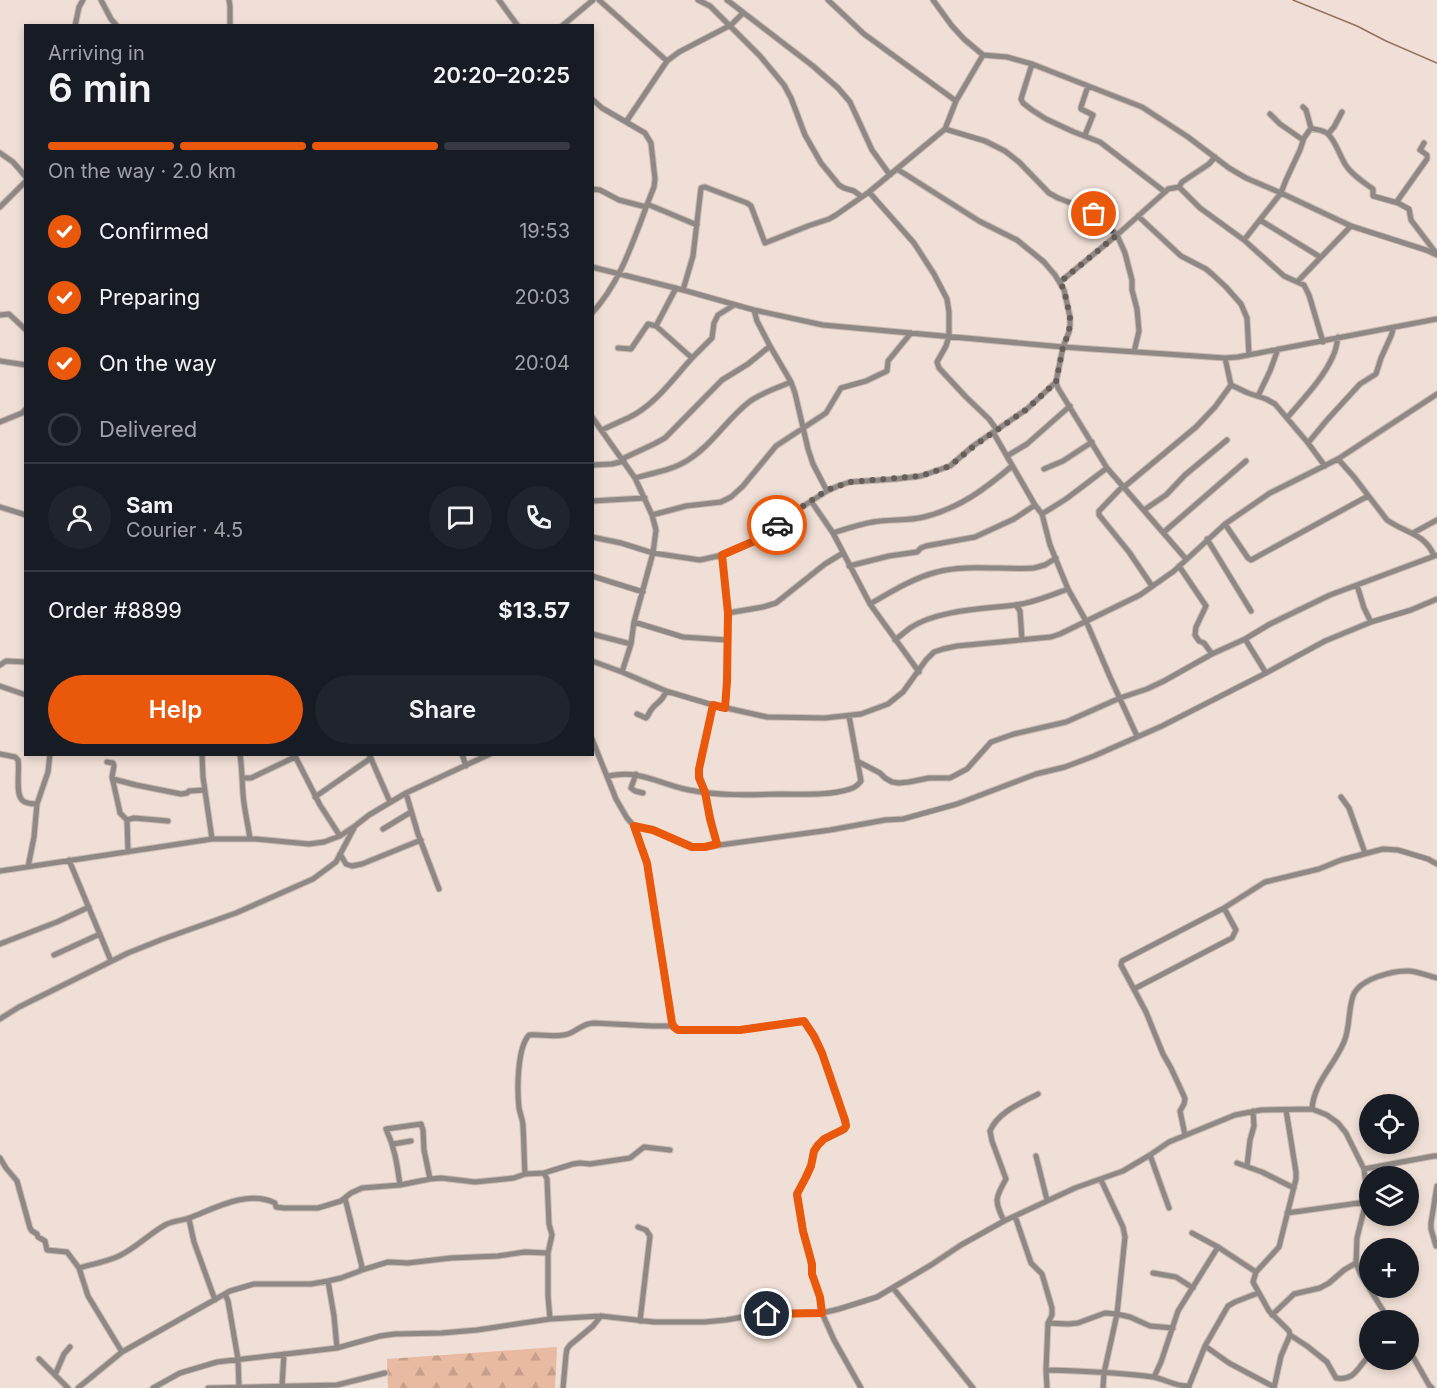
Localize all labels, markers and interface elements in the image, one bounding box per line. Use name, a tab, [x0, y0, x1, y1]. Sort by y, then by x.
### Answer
text: Arriving in	[48, 41, 145, 65]
text: 20:20–20:25	[433, 62, 570, 88]
text: 6 min	[48, 64, 152, 111]
text: On the way · 2.0 km	[48, 159, 236, 183]
pin	[1068, 188, 1119, 239]
icon: bag	[1077, 197, 1110, 230]
icon: check	[48, 215, 81, 248]
text: Confirmed	[99, 218, 209, 244]
text: 19:53	[519, 219, 570, 243]
icon: check	[48, 281, 81, 314]
text: Preparing	[99, 284, 200, 310]
text: 20:03	[514, 285, 570, 309]
icon: check	[48, 347, 81, 380]
text: On the way	[99, 350, 217, 376]
text: 20:04	[514, 351, 570, 375]
text: Delivered	[99, 416, 197, 442]
button: person	[48, 486, 111, 549]
button: chat	[429, 486, 492, 549]
button: phone	[507, 486, 570, 549]
text: Sam	[126, 492, 173, 518]
courier	[747, 495, 807, 555]
icon: car	[761, 509, 794, 542]
text: Courier · 4.5	[126, 518, 243, 542]
text: Order #8899	[48, 597, 182, 623]
text: $13.57	[498, 597, 570, 623]
button: Help	[48, 675, 303, 744]
button: Share	[315, 675, 570, 744]
map controls	[1359, 1094, 1419, 1370]
button: locate	[1359, 1094, 1419, 1154]
button: layers	[1359, 1166, 1419, 1226]
button: +	[1359, 1238, 1419, 1298]
pin	[741, 1288, 792, 1339]
icon: home	[750, 1297, 783, 1330]
button: −	[1359, 1310, 1419, 1370]

